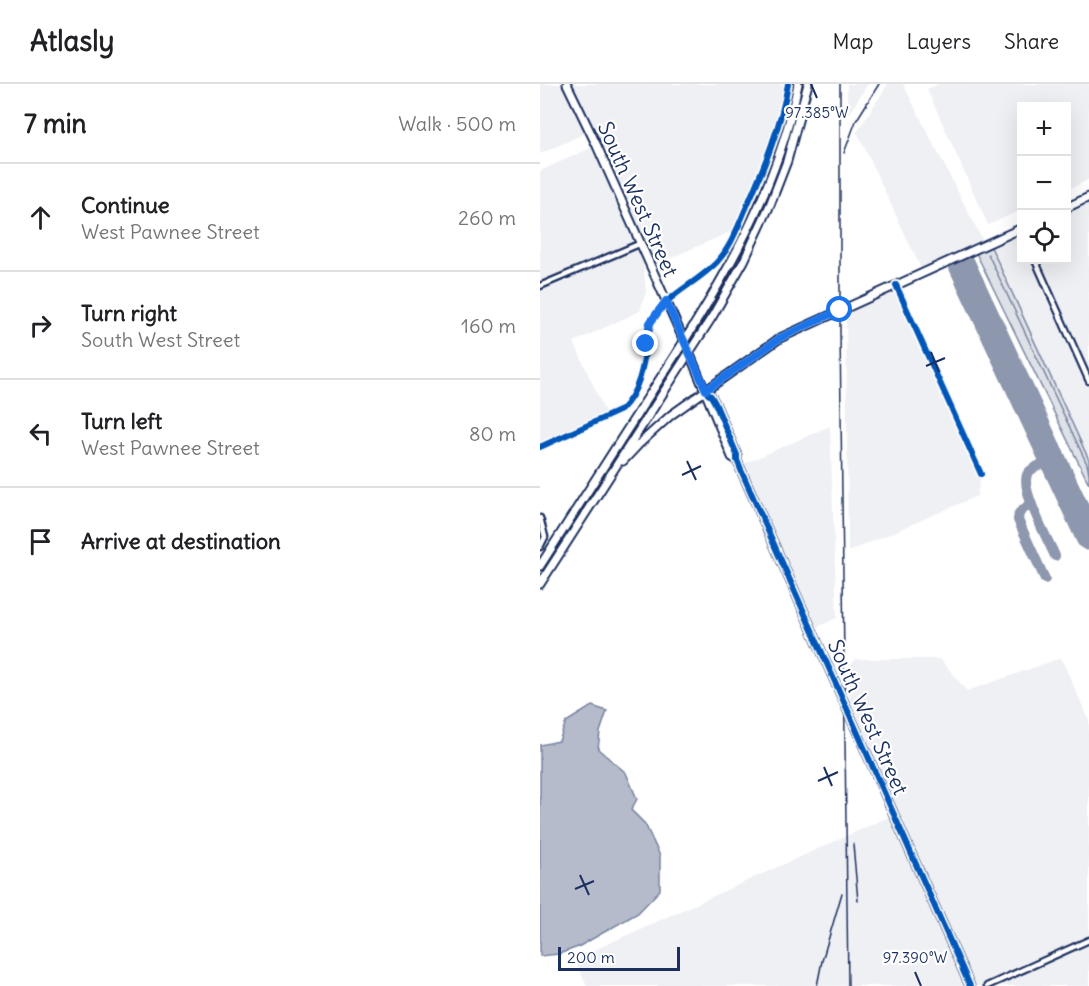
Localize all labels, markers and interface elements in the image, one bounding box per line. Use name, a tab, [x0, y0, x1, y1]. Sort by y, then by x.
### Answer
text: Atlasly	[30, 23, 114, 59]
text: Map	[833, 28, 873, 55]
text: Layers	[906, 28, 971, 55]
text: Share	[1004, 28, 1059, 55]
map controls	[1017, 102, 1071, 264]
button: +	[1017, 102, 1071, 156]
text: 97.385°W	[785, 103, 849, 122]
text: 7 min	[24, 107, 87, 140]
text: Walk · 500 m	[398, 111, 516, 136]
street label: South West Street	[592, 117, 684, 281]
button: −	[1017, 156, 1071, 210]
text: Continue	[81, 191, 170, 219]
icon: ahead	[24, 201, 57, 234]
text: 260 m	[458, 205, 516, 230]
button: locate	[1017, 210, 1071, 264]
text: West Pawnee Street	[81, 219, 260, 244]
route start	[826, 296, 852, 322]
text: Turn right	[81, 299, 177, 327]
icon: right	[24, 309, 57, 342]
text: 160 m	[461, 313, 516, 338]
text: South West Street	[81, 327, 240, 352]
route end	[632, 330, 658, 356]
text: Turn left	[81, 407, 162, 435]
icon: left	[24, 417, 57, 450]
text: 80 m	[469, 421, 516, 446]
text: West Pawnee Street	[81, 435, 260, 460]
icon: arrive	[24, 525, 57, 558]
text: Arrive at destination	[81, 527, 281, 555]
street label: South West Street	[822, 635, 914, 799]
scale bar	[558, 944, 680, 972]
text: 200 m	[567, 947, 615, 967]
text: 97.390°W	[883, 948, 948, 967]

